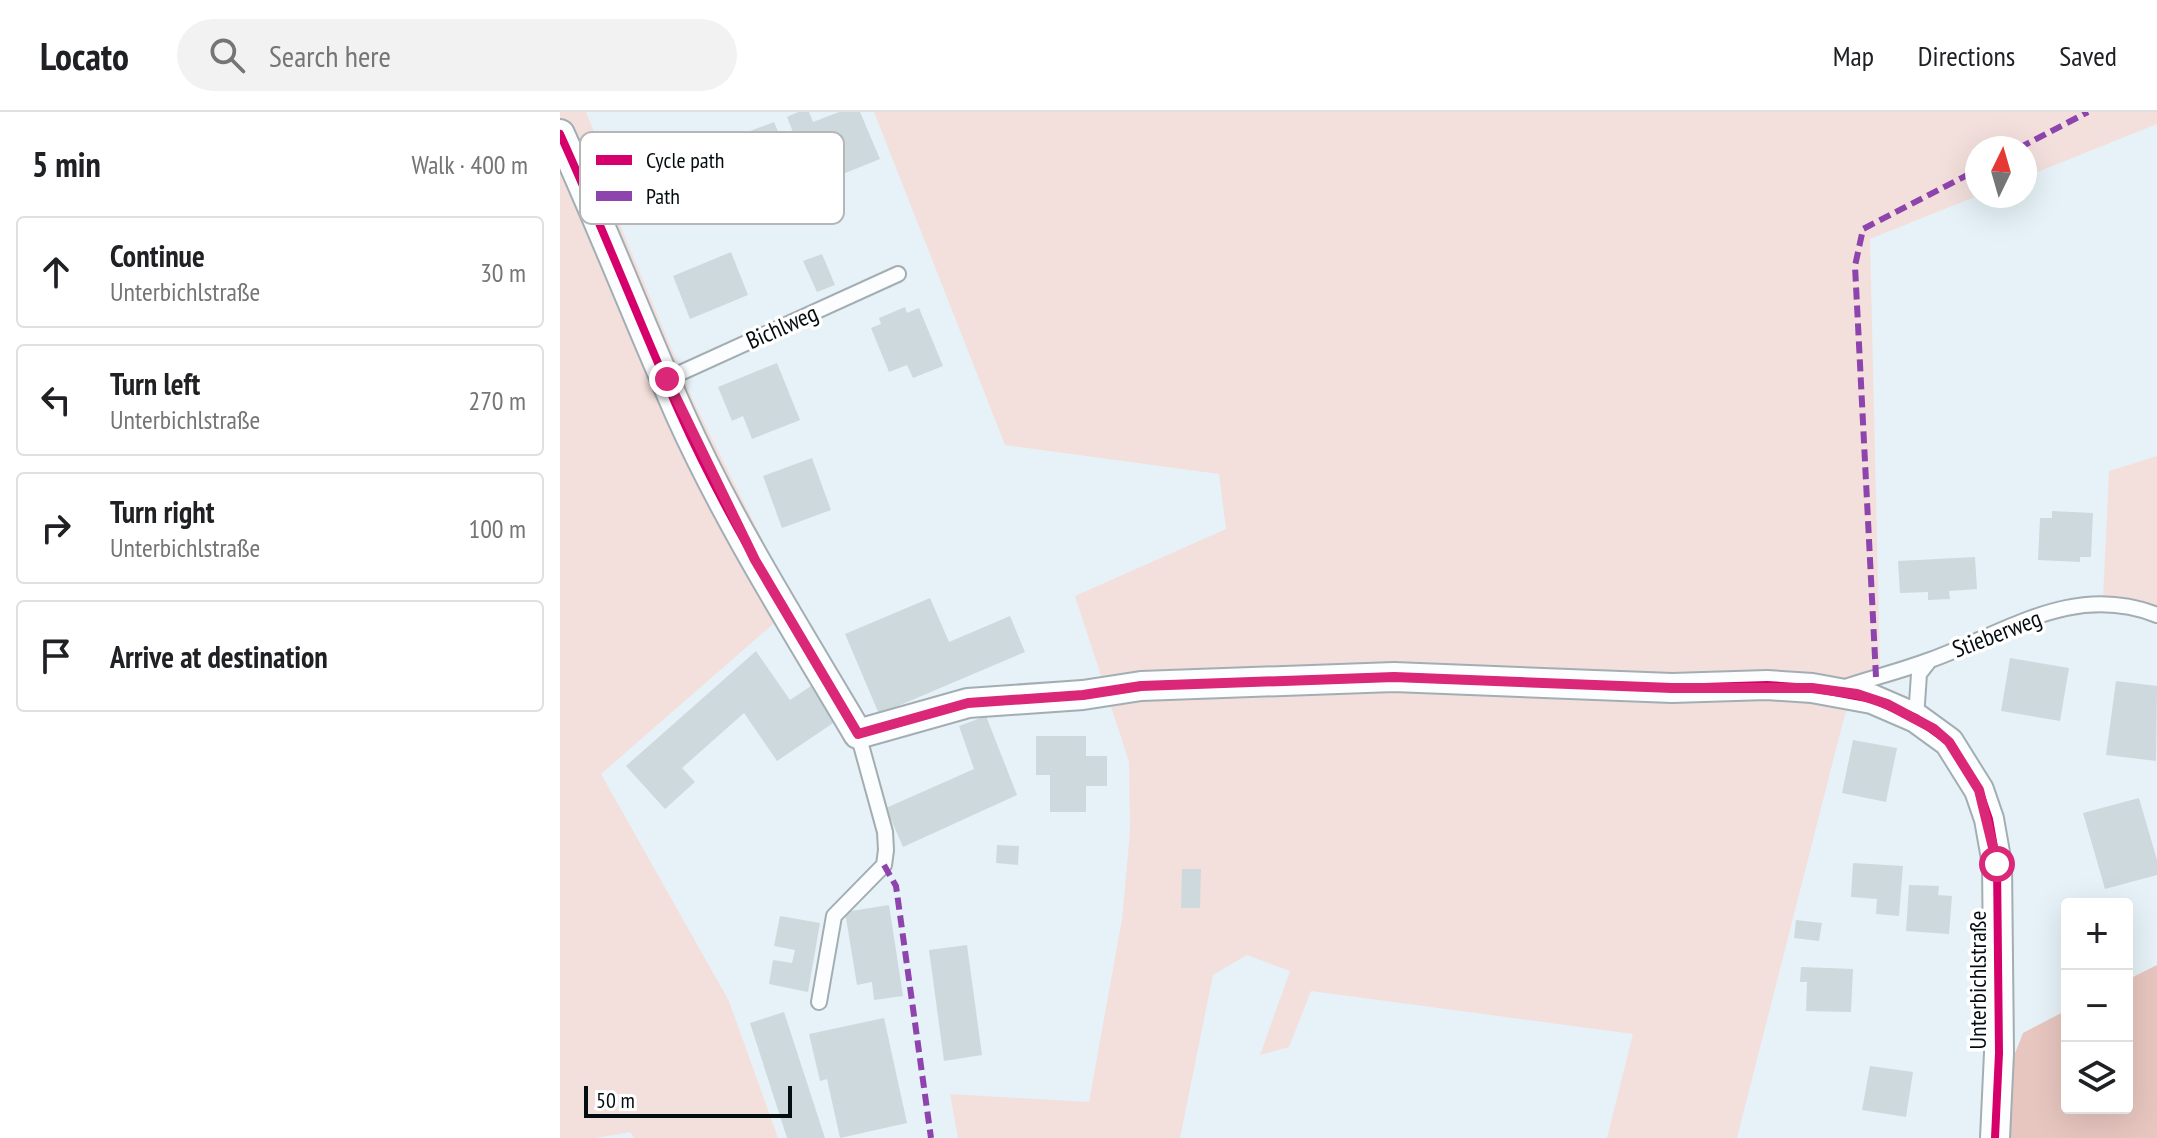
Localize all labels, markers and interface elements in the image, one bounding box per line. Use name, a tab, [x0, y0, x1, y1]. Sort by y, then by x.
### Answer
search box	[177, 19, 737, 91]
text: Locato	[40, 31, 129, 80]
icon: search	[205, 33, 249, 77]
text: Search here	[269, 36, 391, 75]
text: Map	[1833, 37, 1874, 74]
text: Directions	[1918, 37, 2015, 74]
text: Saved	[2059, 37, 2117, 74]
legend	[580, 132, 844, 224]
north arrow	[1965, 136, 2037, 208]
text: 5 min	[32, 142, 101, 186]
text: Cycle path	[646, 146, 724, 174]
text: Walk · 400 m	[411, 148, 528, 181]
text: Path	[646, 182, 680, 210]
text: Continue	[110, 236, 205, 275]
icon: ahead	[34, 250, 78, 294]
text: 30 m	[480, 256, 526, 289]
text: Unterbichlstraße	[110, 275, 260, 308]
street label: Bichlweg	[741, 297, 822, 356]
route end	[649, 361, 685, 397]
text: Turn left	[110, 364, 200, 403]
icon: left	[34, 378, 78, 422]
text: 270 m	[468, 384, 526, 417]
text: Unterbichlstraße	[110, 403, 260, 436]
text: Turn right	[110, 492, 214, 531]
icon: right	[34, 506, 78, 550]
text: 100 m	[468, 512, 526, 545]
text: Unterbichlstraße	[110, 531, 260, 564]
street label: Stieberweg	[1948, 602, 2046, 665]
icon: arrive	[34, 634, 78, 678]
text: Arrive at destination	[110, 637, 328, 676]
route start	[1979, 846, 2015, 882]
map controls	[2061, 898, 2133, 1114]
button: +	[2061, 898, 2133, 970]
street label: Unterbichlstraße	[1962, 911, 1993, 1049]
button: −	[2061, 970, 2133, 1042]
button: layers	[2061, 1042, 2133, 1114]
scale bar	[584, 1082, 792, 1118]
text: 50 m	[596, 1086, 635, 1114]

